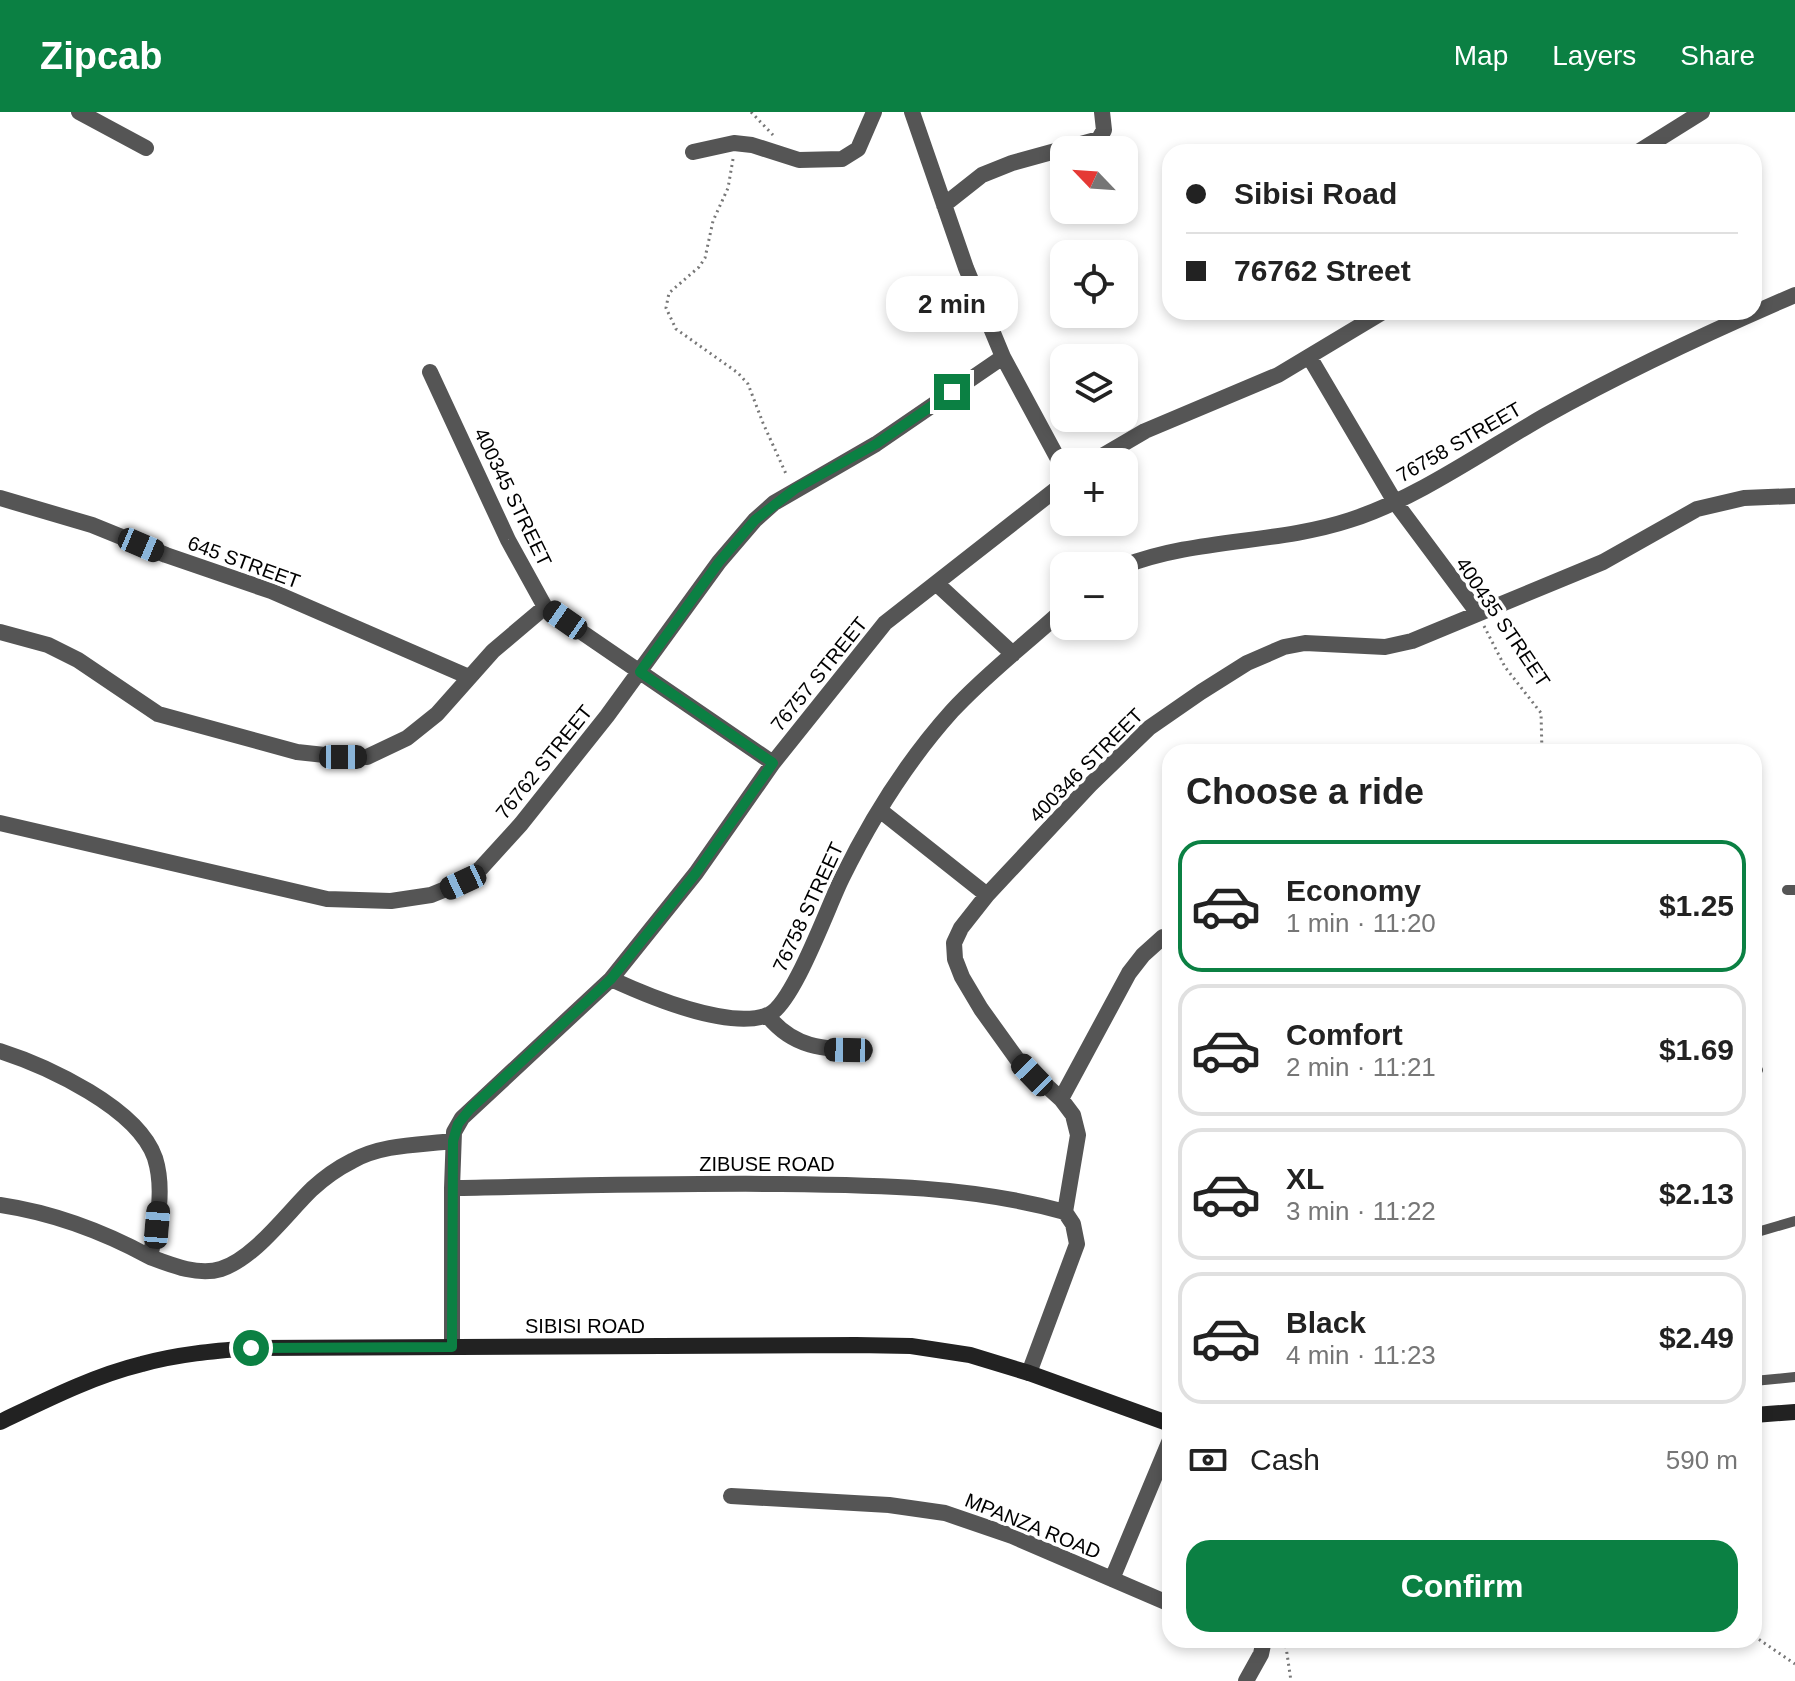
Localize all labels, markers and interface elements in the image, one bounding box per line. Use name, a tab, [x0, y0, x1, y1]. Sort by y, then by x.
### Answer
text: Zipcab	[40, 35, 162, 77]
text: Map	[1454, 40, 1508, 71]
text: Layers	[1552, 40, 1636, 71]
text: Share	[1680, 40, 1755, 71]
north arrow	[1050, 136, 1138, 224]
map controls	[1050, 136, 1138, 640]
text: Sibisi Road	[1234, 177, 1397, 210]
button: locate	[1050, 240, 1138, 328]
text: 76762 Street	[1234, 254, 1411, 287]
callout: 2 min	[886, 276, 1018, 332]
text: 2 min	[918, 289, 986, 319]
button: layers	[1050, 344, 1138, 432]
route end	[934, 374, 970, 410]
street label: 76758 STREET	[1393, 397, 1525, 487]
street label: 400345 STREET	[470, 424, 556, 570]
button: +	[1050, 448, 1138, 536]
car	[114, 525, 168, 565]
street label: 645 STREET	[185, 532, 303, 592]
button: −	[1050, 552, 1138, 640]
street label: 400435 STREET	[1452, 553, 1554, 691]
car	[538, 596, 592, 644]
street label: 76757 STREET	[766, 613, 872, 735]
street label: 76762 STREET	[491, 701, 597, 823]
street label: 400346 STREET	[1025, 704, 1147, 826]
car	[319, 745, 367, 769]
text: Choose a ride	[1186, 771, 1424, 812]
street label: 76758 STREET	[768, 839, 848, 975]
car	[436, 861, 490, 903]
icon: car	[1190, 870, 1262, 942]
text: Economy	[1286, 874, 1421, 907]
text: $1.25	[1659, 889, 1734, 922]
text: 1 min · 11:20	[1286, 908, 1436, 938]
icon: car	[1190, 1014, 1262, 1086]
text: Comfort	[1286, 1018, 1403, 1051]
text: $1.69	[1659, 1033, 1734, 1066]
car	[824, 1038, 872, 1062]
car	[1007, 1049, 1057, 1101]
text: 2 min · 11:21	[1286, 1052, 1436, 1082]
street label: ZIBUSE ROAD	[699, 1153, 835, 1175]
icon: car	[1190, 1158, 1262, 1230]
text: XL	[1286, 1162, 1324, 1195]
text: $2.13	[1659, 1177, 1734, 1210]
text: 3 min · 11:22	[1286, 1196, 1436, 1226]
car	[143, 1200, 171, 1250]
icon: car	[1190, 1302, 1262, 1374]
text: Black	[1286, 1306, 1366, 1339]
street label: SIBISI ROAD	[525, 1315, 645, 1337]
text: $2.49	[1659, 1321, 1734, 1354]
route start	[233, 1330, 269, 1366]
text: 4 min · 11:23	[1286, 1340, 1436, 1370]
icon: cash	[1186, 1438, 1230, 1482]
text: Cash	[1250, 1443, 1320, 1476]
text: 590 m	[1666, 1445, 1738, 1475]
street label: MPANZA ROAD	[962, 1489, 1104, 1563]
button: Confirm	[1186, 1540, 1738, 1632]

